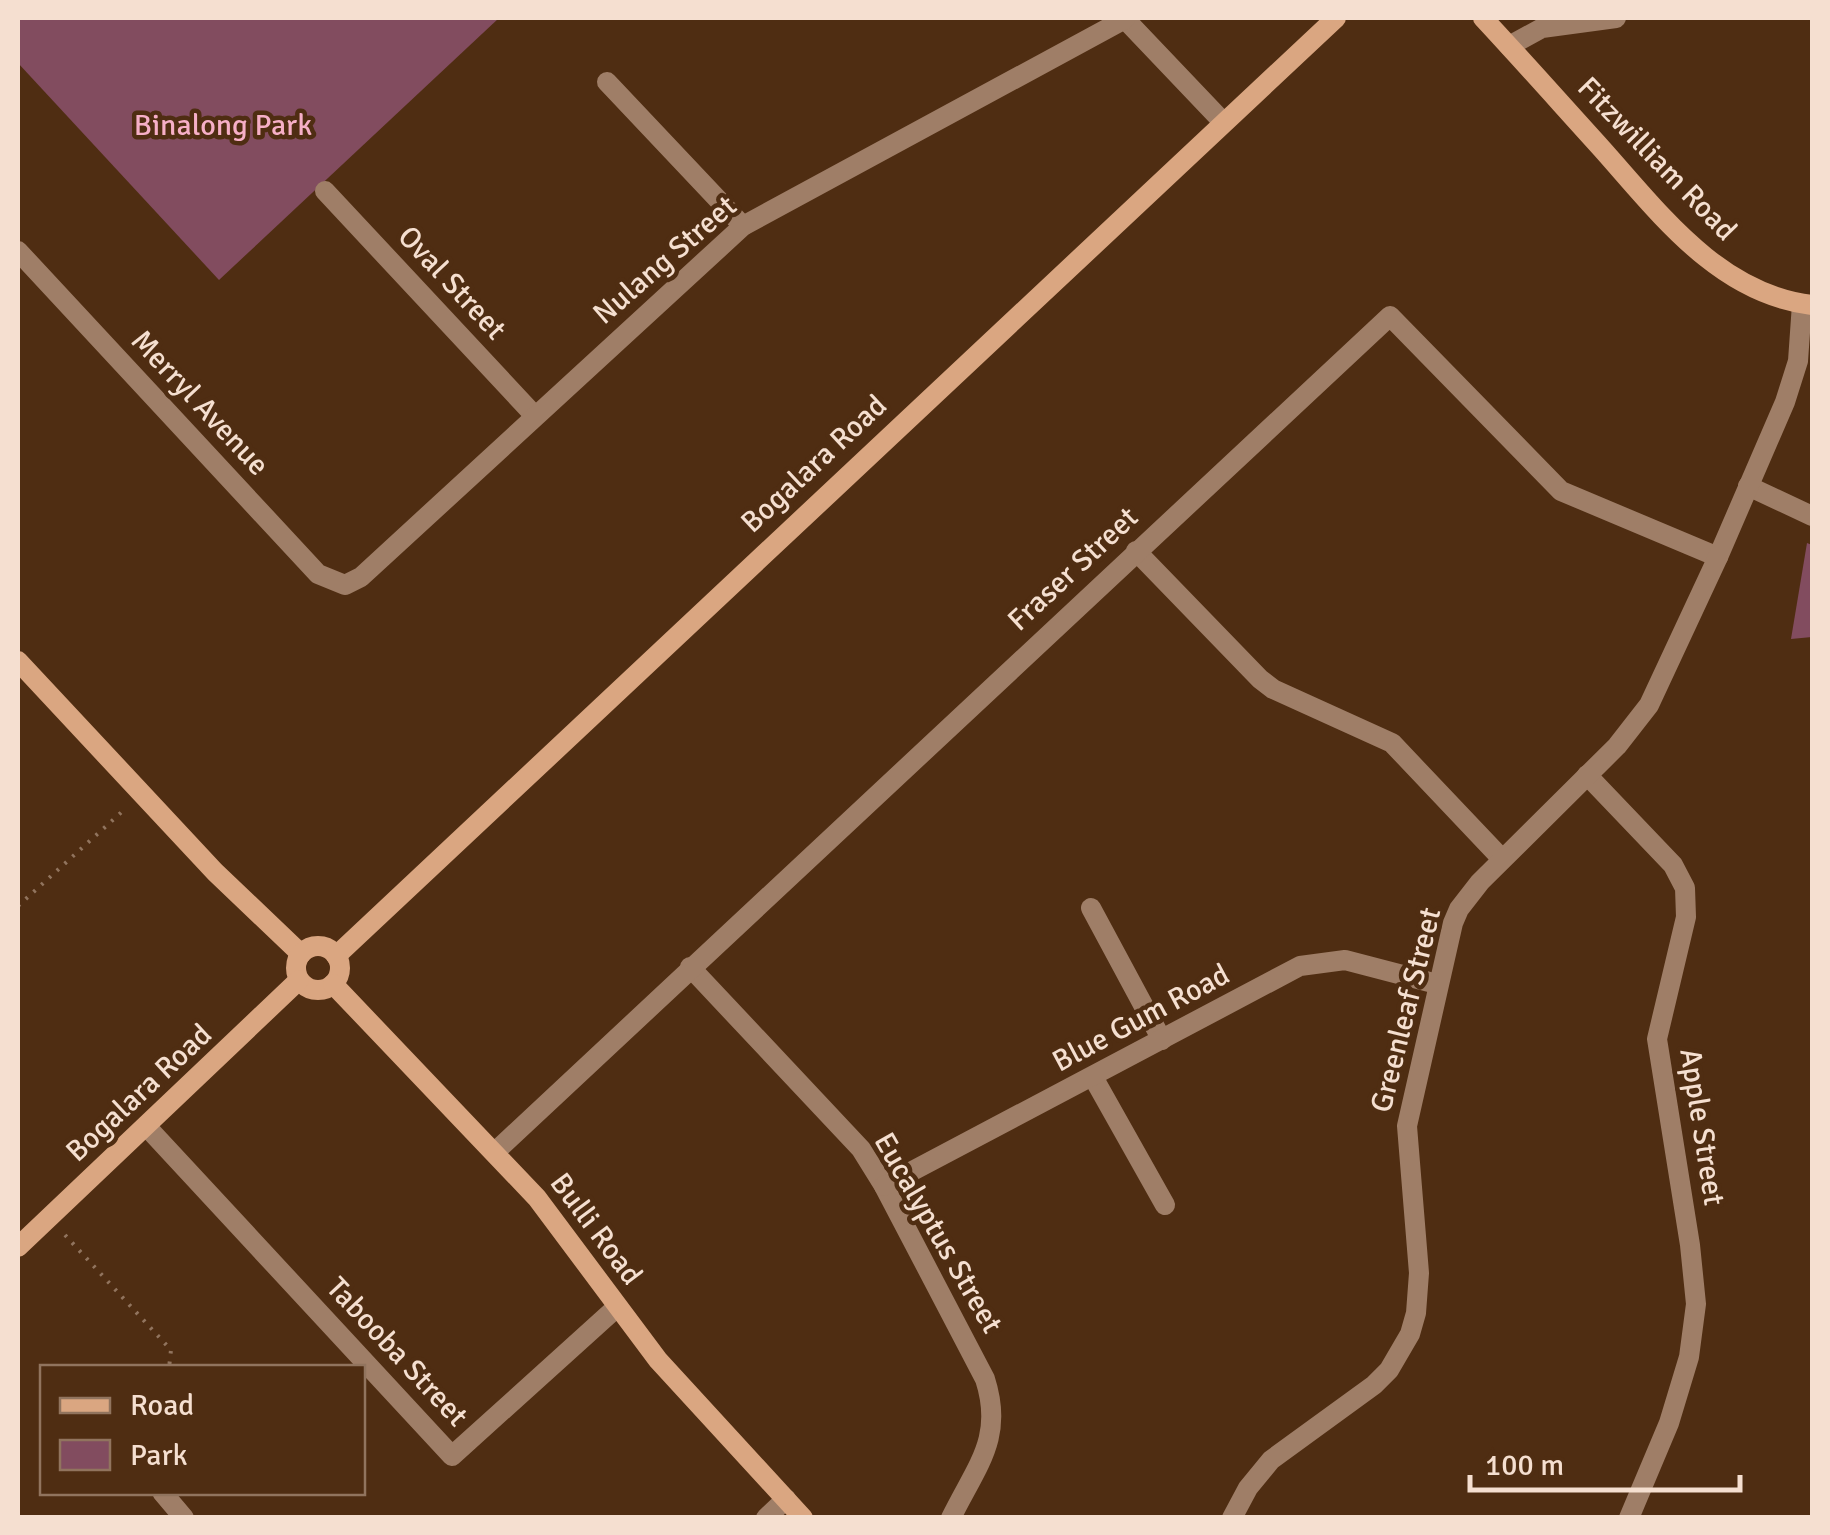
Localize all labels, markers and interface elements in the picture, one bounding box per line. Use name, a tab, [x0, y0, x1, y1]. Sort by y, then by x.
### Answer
street label: Fitzwilliam Road	[1570, 69, 1744, 249]
park label: Binalong Park	[134, 107, 312, 144]
street label: Nulang Street	[586, 188, 744, 332]
street label: Oval Street	[390, 218, 514, 348]
street label: Merryl Avenue	[123, 323, 277, 483]
street label: Bogalara Road	[733, 387, 895, 541]
street label: Fraser Street	[1000, 499, 1146, 639]
street label: Greenleaf Street	[1363, 904, 1449, 1116]
street label: Blue Gum Road	[1046, 956, 1236, 1080]
street label: Bogalara Road	[58, 1016, 220, 1170]
street label: Apple Street	[1671, 1046, 1733, 1208]
street label: Eucalyptus Street	[866, 1126, 1010, 1340]
street label: Bulli Road	[542, 1166, 650, 1292]
street label: Tabooba Street	[318, 1270, 476, 1434]
legend	[40, 1365, 365, 1495]
text: Road	[130, 1387, 194, 1424]
scale bar	[1470, 1430, 1740, 1492]
text: Park	[130, 1437, 188, 1474]
text: 100 m	[1485, 1447, 1564, 1484]

